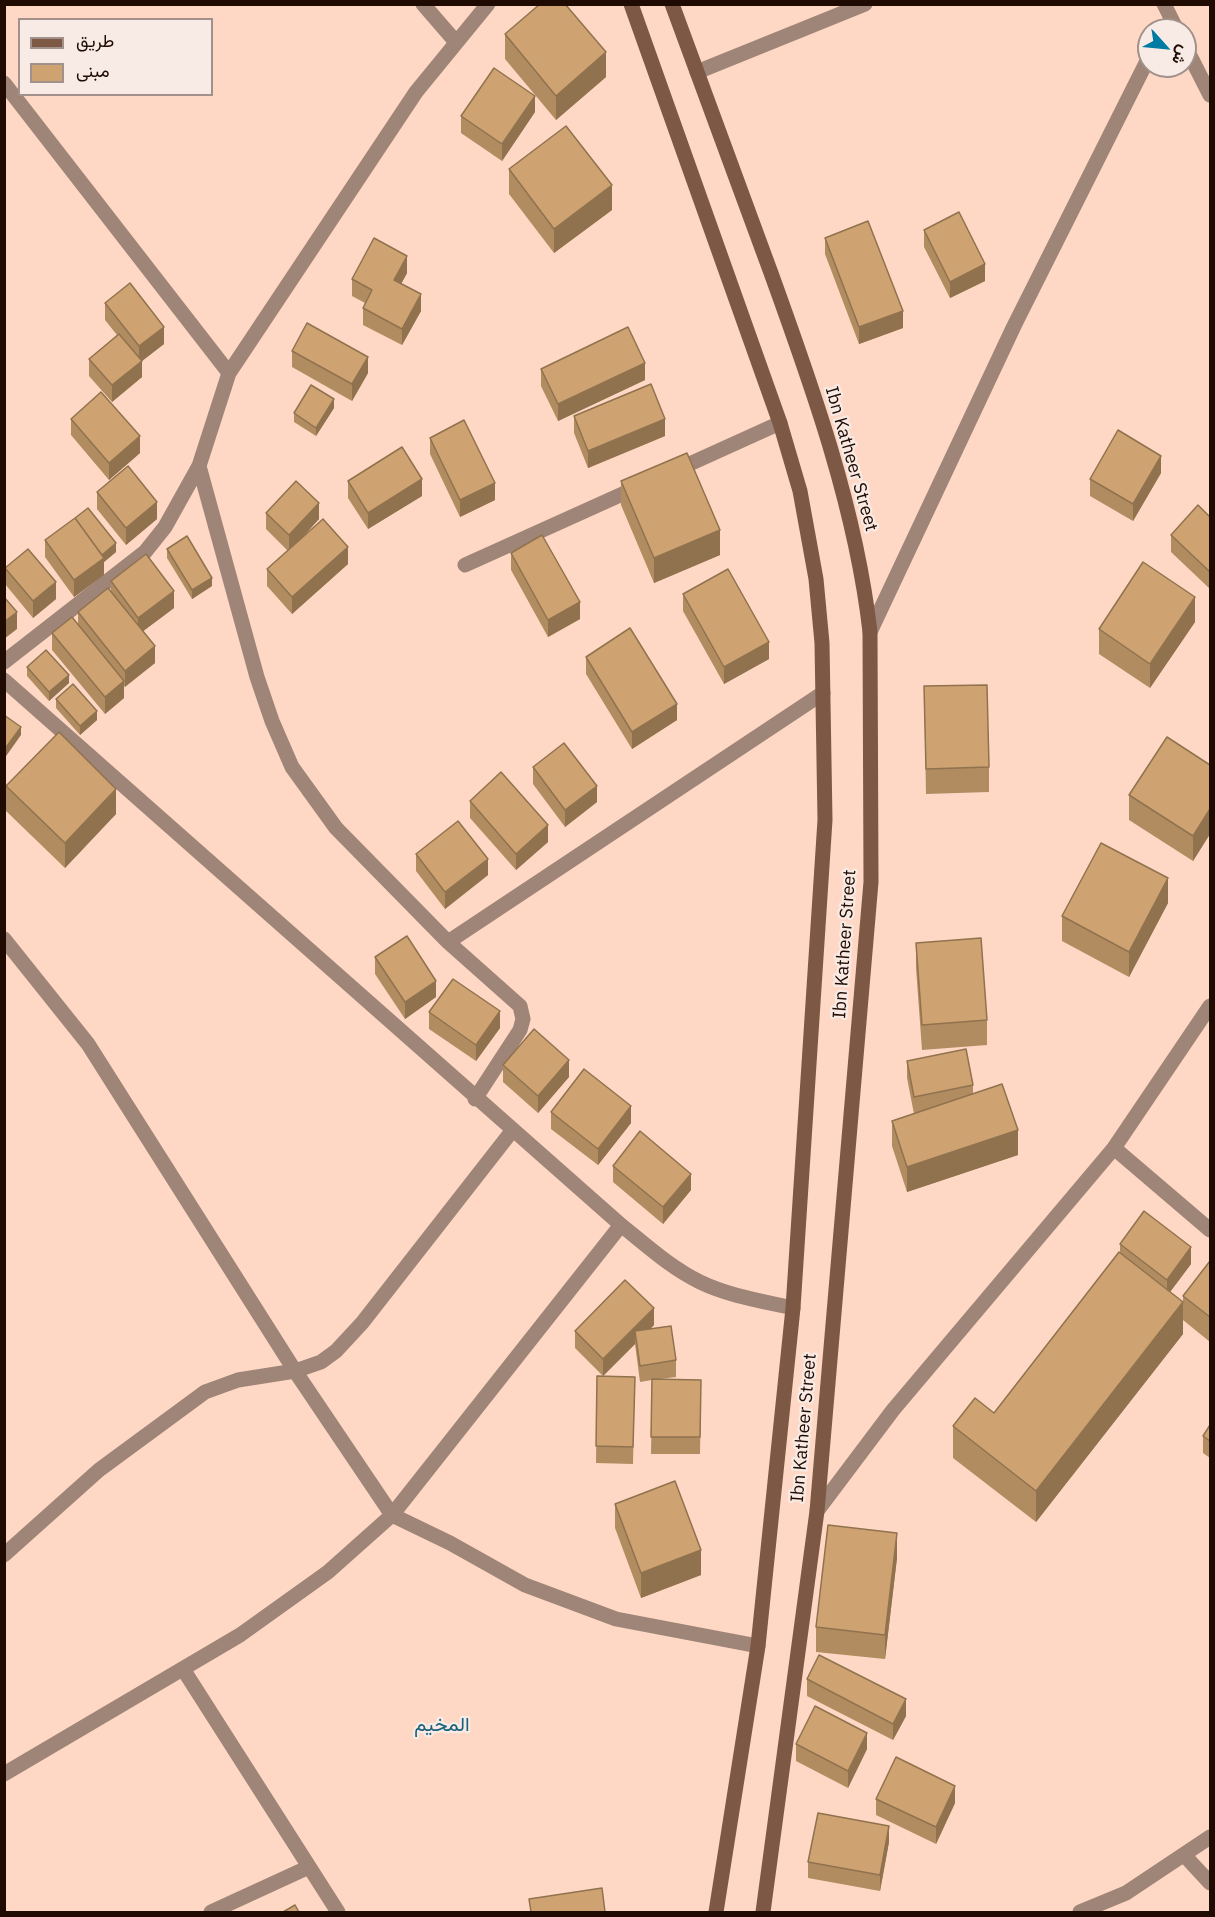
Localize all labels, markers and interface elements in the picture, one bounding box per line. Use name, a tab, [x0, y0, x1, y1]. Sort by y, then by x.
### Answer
legend	[18, 18, 213, 96]
north arrow	[1137, 18, 1197, 78]
text: طريق	[76, 29, 114, 52]
text: ش	[1168, 42, 1195, 68]
text: مبنى	[76, 59, 110, 82]
street label: Ibn Katheer Street	[820, 384, 882, 534]
street label: Ibn Katheer Street	[829, 869, 861, 1019]
street label: Ibn Katheer Street	[787, 1353, 821, 1503]
district label: المخيم	[414, 1713, 470, 1737]

